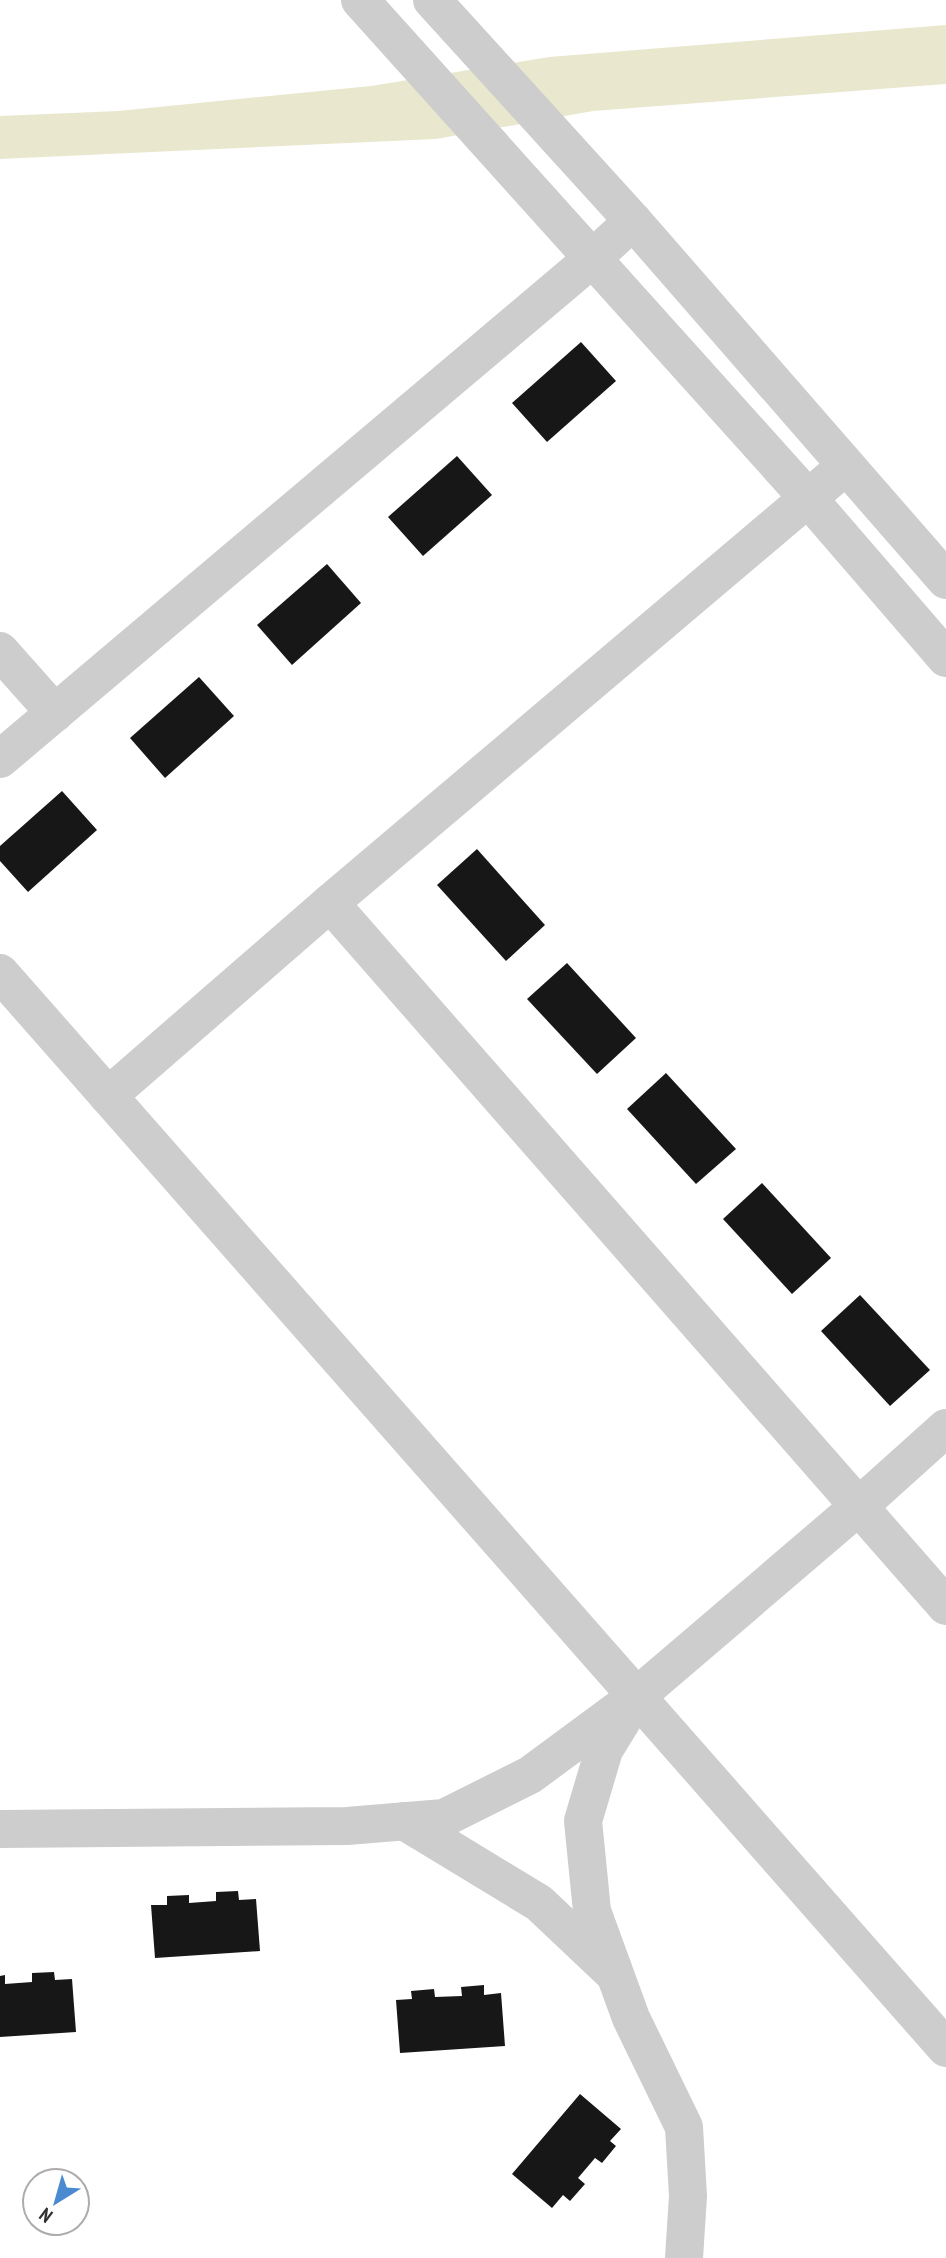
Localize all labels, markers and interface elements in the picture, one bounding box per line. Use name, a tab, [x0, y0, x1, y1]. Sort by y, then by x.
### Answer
north arrow	[21, 2167, 91, 2237]
text: N	[34, 2203, 57, 2228]

